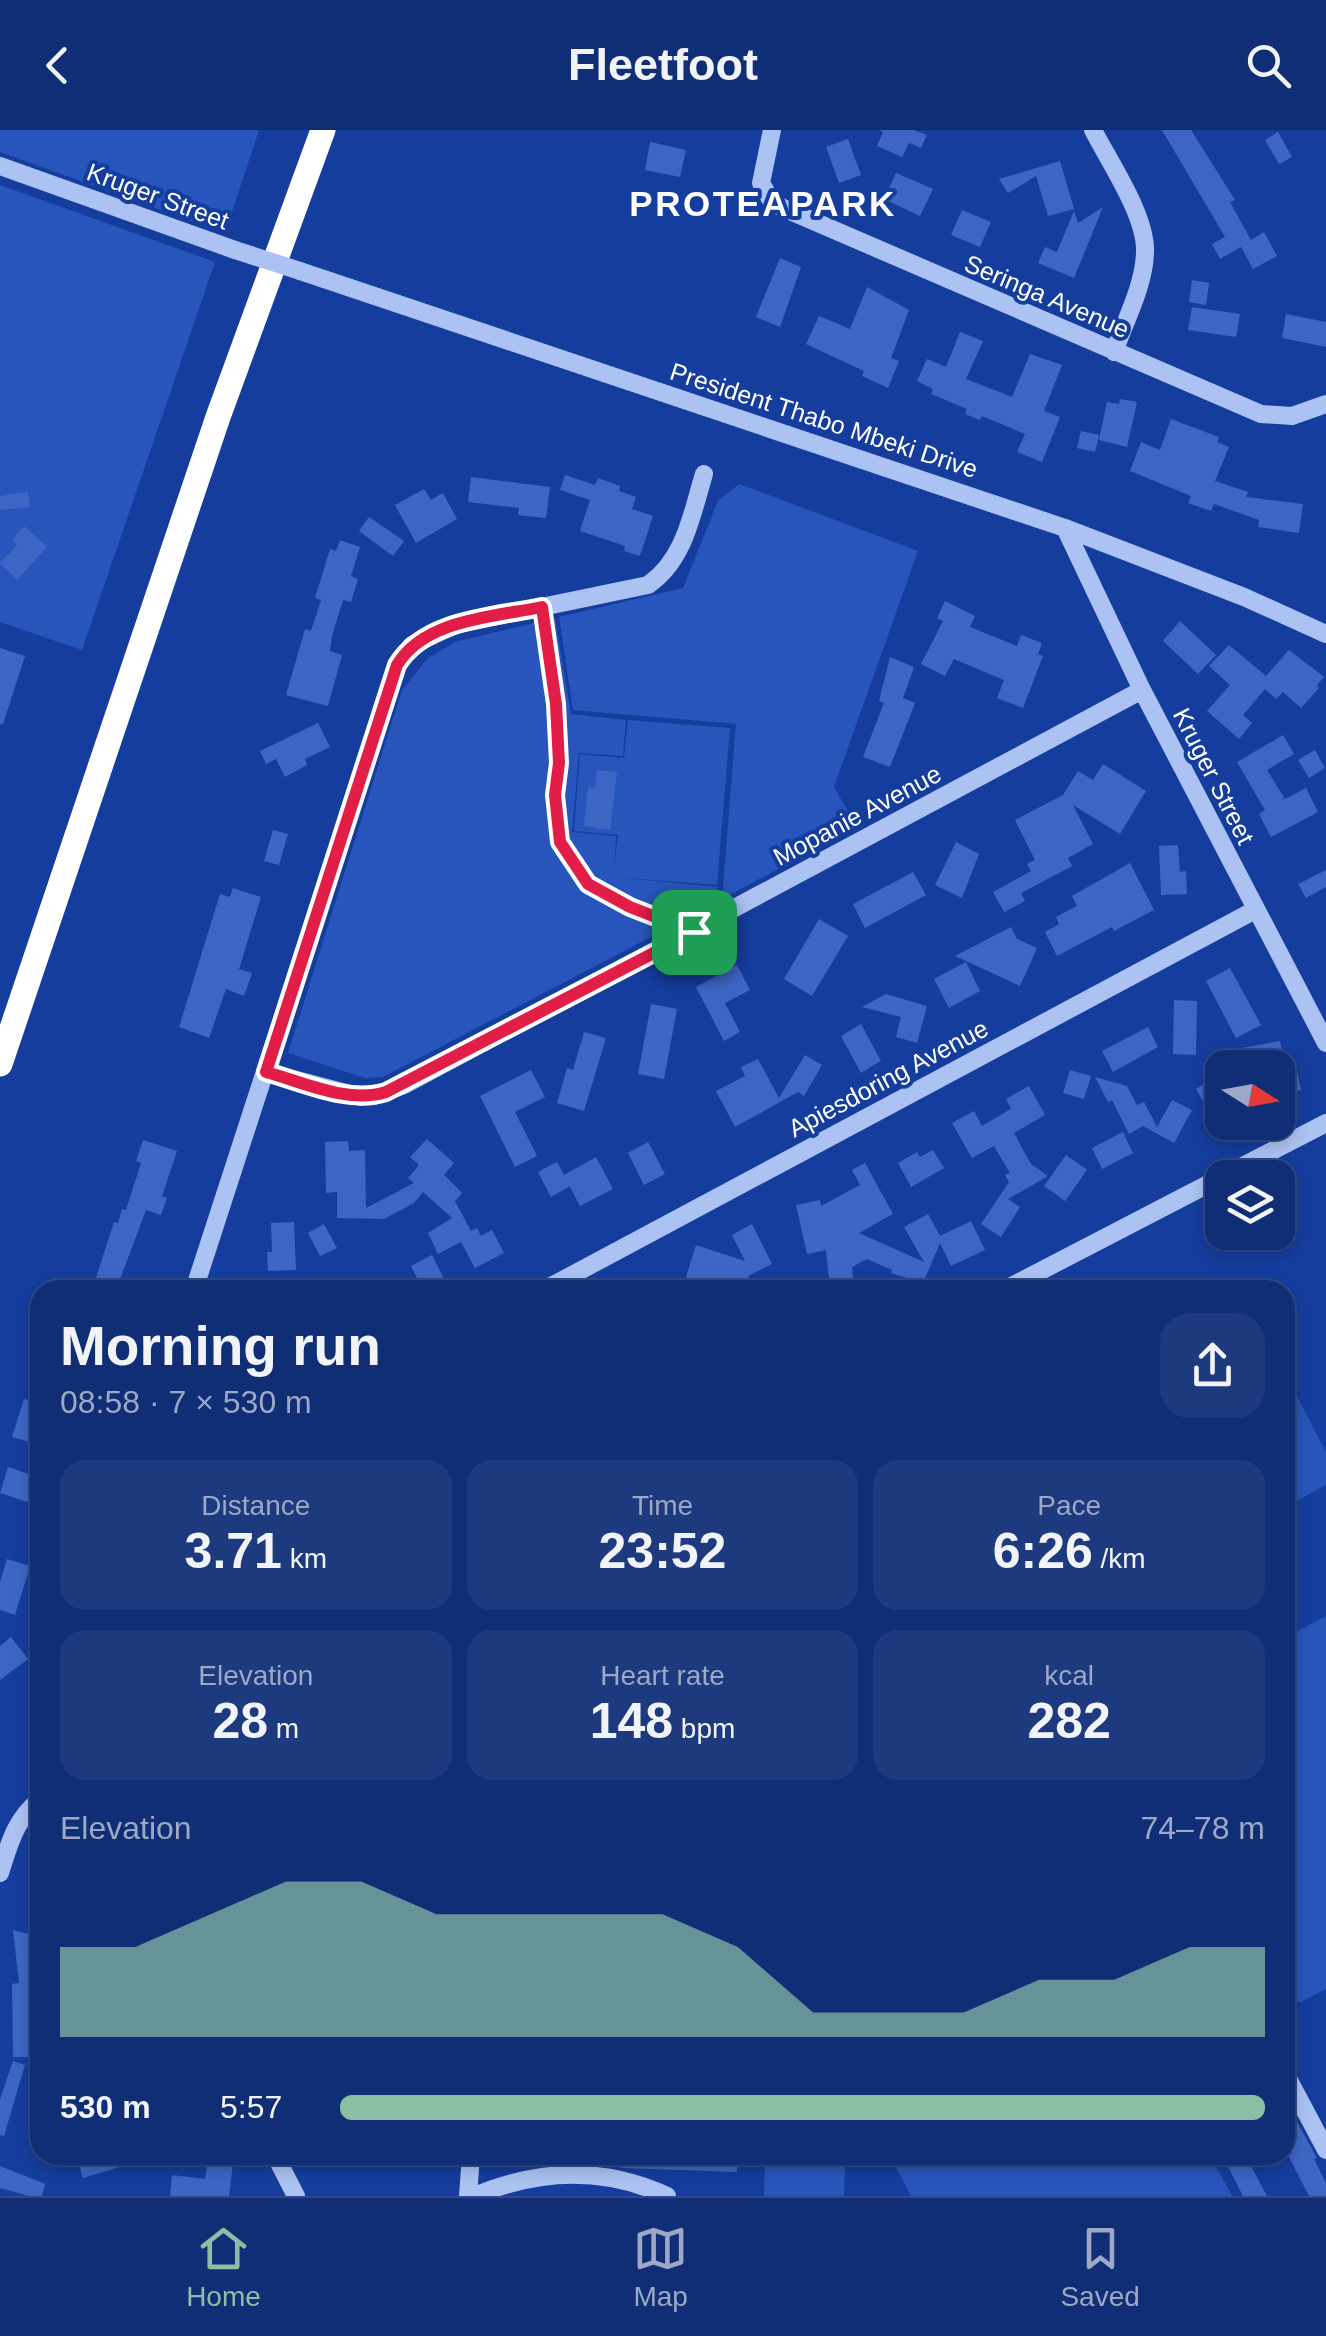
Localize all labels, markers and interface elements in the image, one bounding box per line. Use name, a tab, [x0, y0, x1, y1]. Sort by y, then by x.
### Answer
icon: back	[30, 38, 85, 93]
icon: search	[1241, 38, 1296, 93]
text: Fleetfoot	[568, 39, 758, 90]
street label: Kruger Street	[83, 157, 233, 235]
district label: PROTEAPARK	[629, 184, 897, 223]
street label: Seringa Avenue	[960, 249, 1134, 343]
street label: President Thabo Mbeki Drive	[667, 357, 981, 483]
street label: Kruger Street	[1168, 703, 1260, 849]
street label: Mopanie Avenue	[768, 759, 946, 871]
pin	[652, 890, 737, 975]
icon: arrive	[667, 905, 722, 960]
street label: Apiesdoring Avenue	[783, 1014, 993, 1142]
north arrow	[1205, 1050, 1295, 1140]
map controls	[1205, 1050, 1295, 1250]
button: layers	[1205, 1160, 1295, 1250]
button: share	[1160, 1313, 1265, 1418]
text: Morning run	[60, 1315, 381, 1377]
text: 08:58 · 7 × 530 m	[60, 1384, 312, 1420]
text: Distance	[201, 1490, 310, 1521]
text: Time	[632, 1490, 693, 1521]
text: Pace	[1037, 1490, 1101, 1521]
text: 3.71	[185, 1523, 282, 1579]
text: 23:52	[599, 1523, 726, 1579]
text: 6:26	[993, 1523, 1093, 1579]
text: km	[282, 1543, 327, 1574]
text: /km	[1093, 1543, 1146, 1574]
text: Elevation	[198, 1660, 313, 1691]
text: Heart rate	[600, 1660, 725, 1691]
text: kcal	[1044, 1660, 1094, 1691]
text: 28	[212, 1693, 268, 1749]
text: 148	[590, 1693, 673, 1749]
text: 282	[1027, 1693, 1111, 1749]
text: m	[268, 1713, 299, 1744]
text: bpm	[673, 1713, 735, 1744]
text: Elevation	[60, 1810, 192, 1846]
text: 74–78 m	[1140, 1810, 1265, 1846]
text: 530 m	[60, 2089, 151, 2125]
text: 5:57	[220, 2089, 282, 2125]
tab: Home	[186, 2221, 261, 2313]
tab: Map	[633, 2221, 688, 2313]
tab: Saved	[1060, 2221, 1140, 2313]

